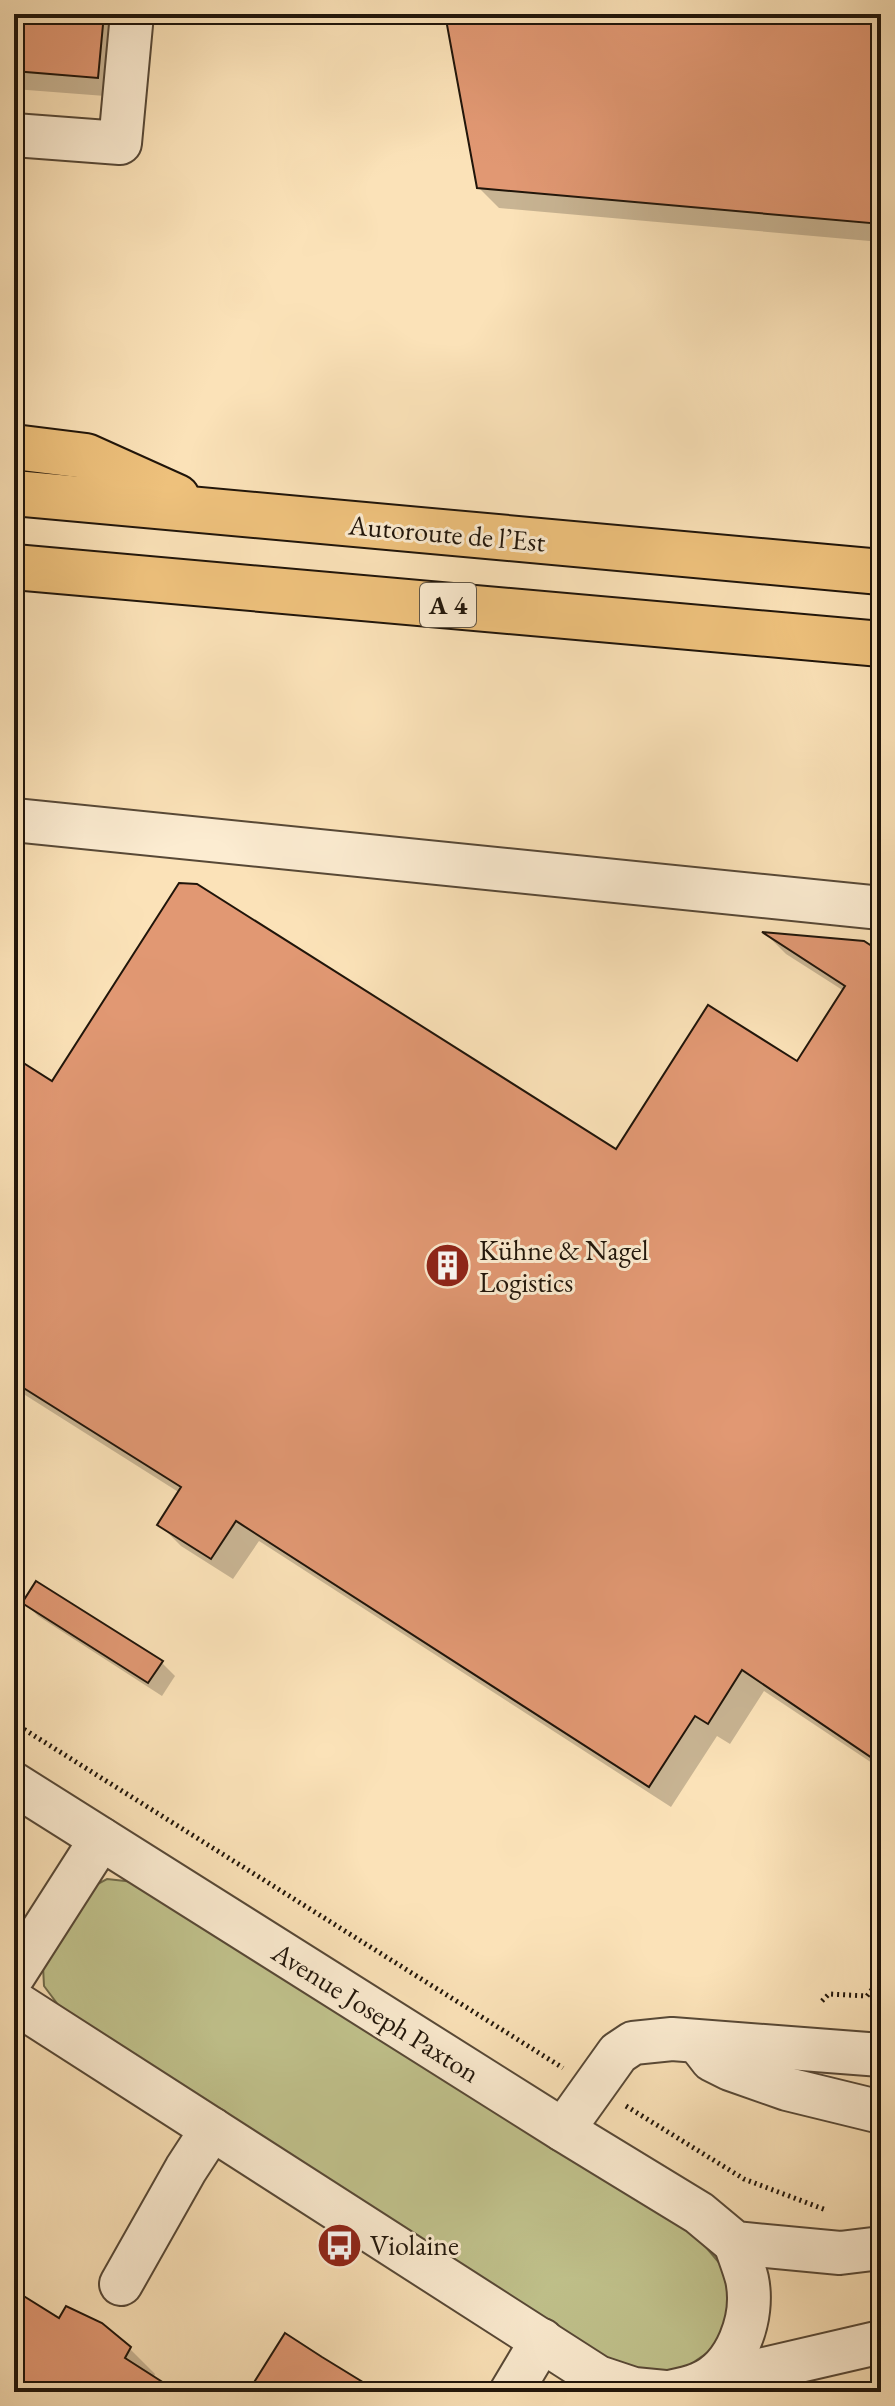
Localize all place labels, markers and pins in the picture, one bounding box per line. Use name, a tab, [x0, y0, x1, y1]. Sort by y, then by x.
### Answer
place label: Kühne & Nagel Logistics	[479, 1232, 649, 1300]
building icon: Kühne & Nagel Logistics	[424, 1242, 472, 1290]
bus stop icon: Violaine	[315, 2221, 363, 2269]
place label: Violaine	[370, 2227, 459, 2263]

